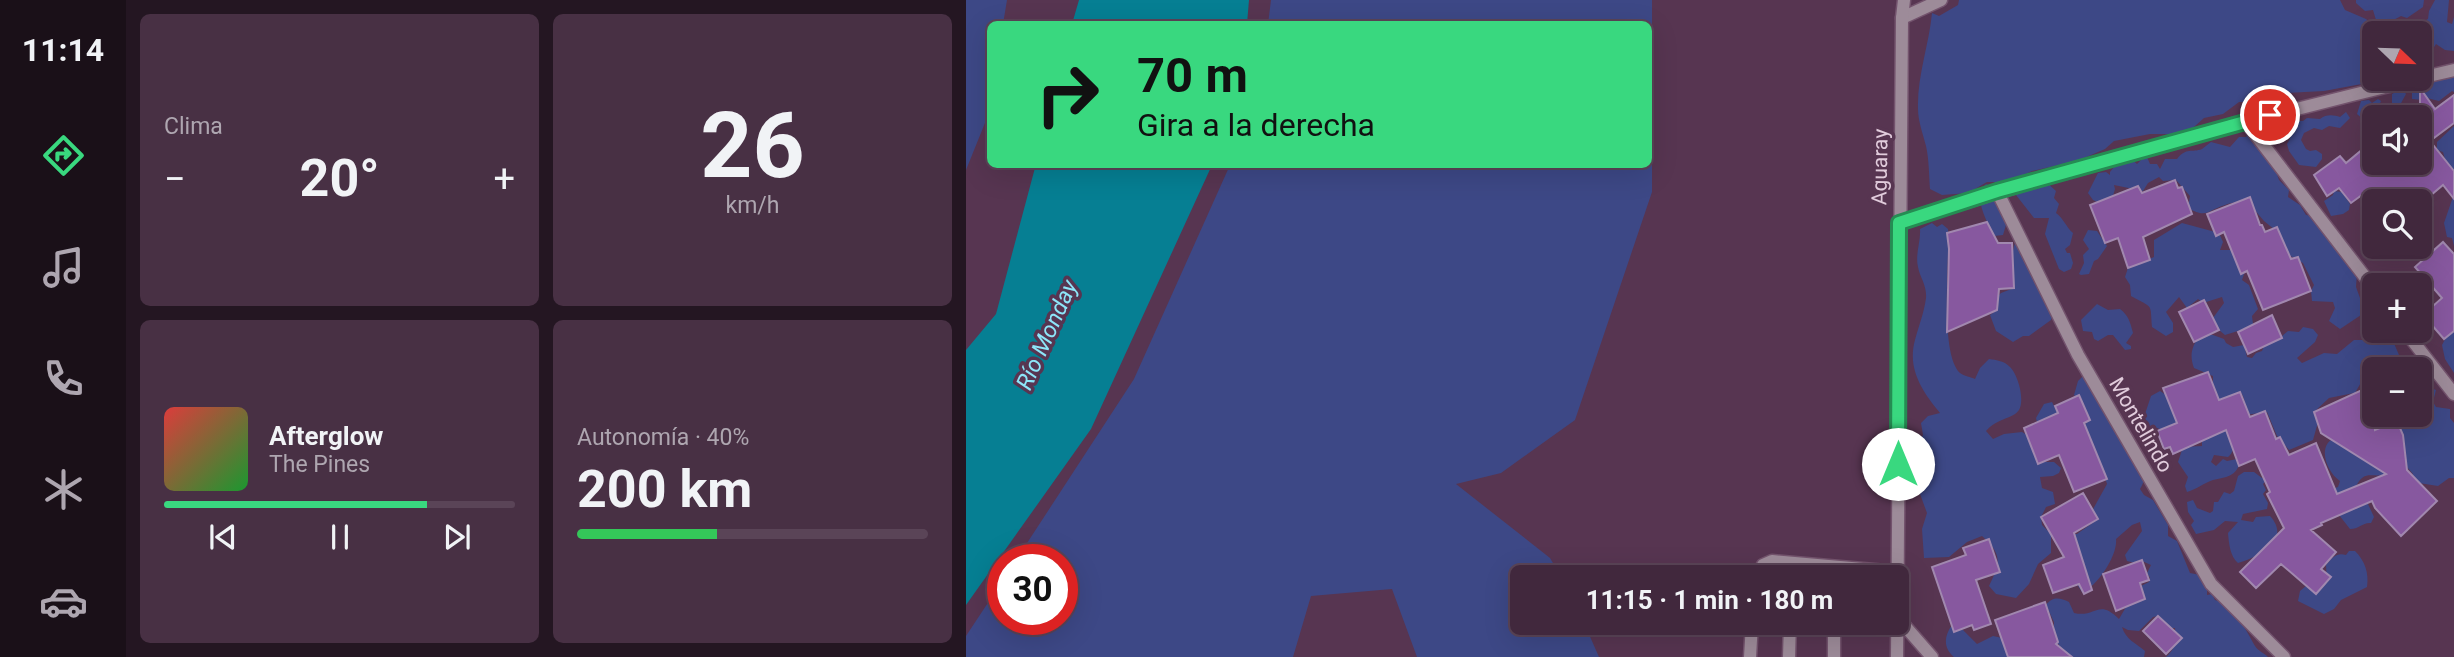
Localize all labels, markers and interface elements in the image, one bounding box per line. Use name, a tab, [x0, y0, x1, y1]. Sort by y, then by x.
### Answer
north arrow	[2362, 21, 2432, 91]
map controls	[2362, 21, 2432, 427]
text: 11:14	[22, 31, 104, 69]
text: 70 m	[1137, 47, 1248, 104]
icon: right	[1022, 49, 1113, 140]
pin	[2240, 85, 2300, 145]
text: 26	[700, 93, 805, 199]
icon: arrive	[2251, 96, 2289, 134]
button: sound	[2362, 105, 2432, 175]
text: Gira a la derecha	[1137, 106, 1375, 144]
text: Clima	[164, 113, 223, 140]
street label: Aguaray	[1867, 129, 1893, 205]
icon: directions	[39, 131, 88, 180]
text: 20°	[300, 148, 380, 209]
text: −	[164, 157, 186, 201]
text: +	[493, 157, 515, 201]
button: search	[2362, 189, 2432, 259]
text: km/h	[726, 192, 780, 219]
icon: music	[39, 243, 88, 292]
button: +	[2362, 273, 2432, 343]
water label: Río Monday	[1011, 275, 1084, 394]
icon: phone	[39, 354, 88, 403]
button: −	[2362, 357, 2432, 427]
street label: Montelindo	[2104, 373, 2178, 477]
text: Afterglow	[269, 421, 383, 451]
text: Autonomía · 40%	[577, 424, 749, 451]
position arrow	[1861, 427, 1935, 501]
text: The Pines	[269, 451, 370, 478]
text: 200 km	[577, 459, 752, 520]
icon: climate	[39, 465, 88, 514]
icon: previous	[204, 518, 242, 556]
icon: pause	[321, 518, 359, 556]
icon: next	[438, 518, 476, 556]
speed limit sign: 30	[987, 544, 1078, 635]
icon: car	[39, 577, 88, 626]
text: 11:15 · 1 min · 180 m	[1586, 585, 1833, 615]

